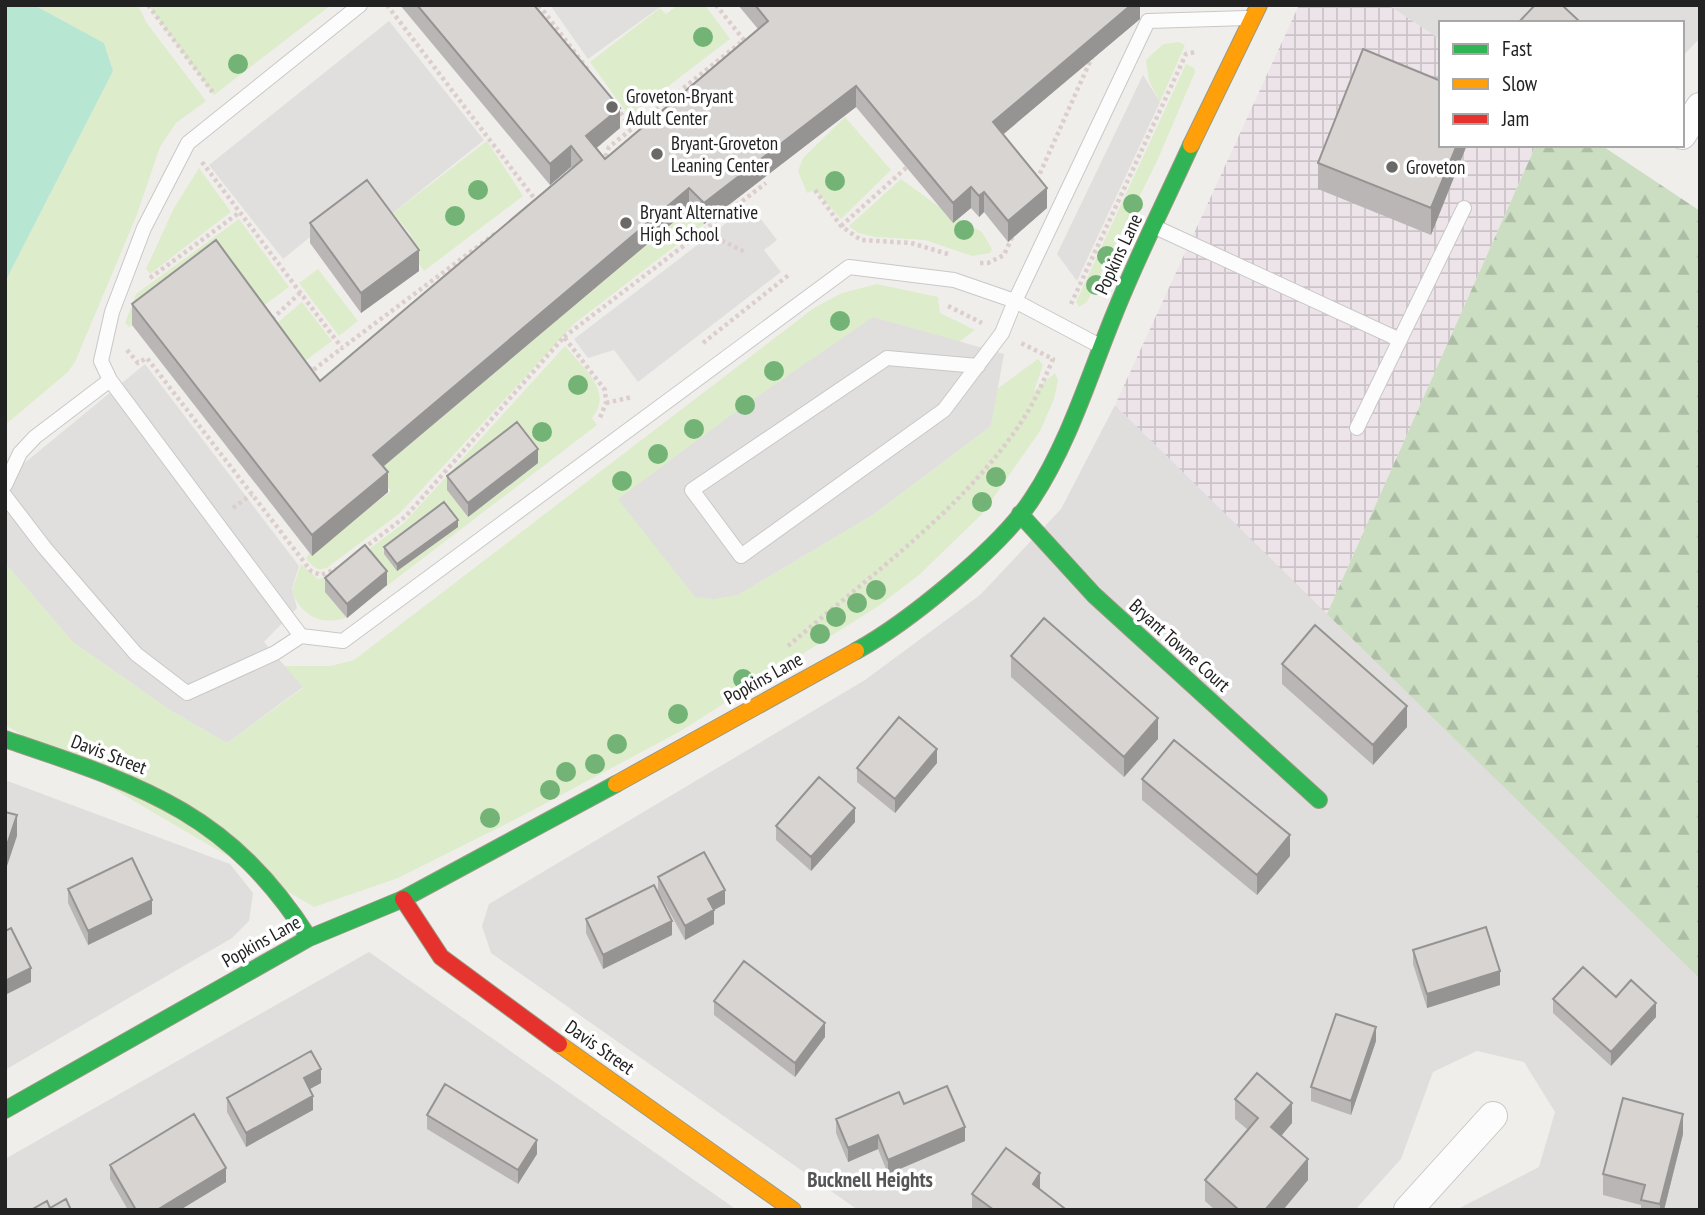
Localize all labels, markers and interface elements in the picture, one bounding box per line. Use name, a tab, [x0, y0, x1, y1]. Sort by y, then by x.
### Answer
legend	[1439, 21, 1684, 147]
text: Fast	[1502, 35, 1532, 62]
text: Slow	[1502, 70, 1538, 97]
place label: Groveton-Bryant Adult Center	[626, 84, 734, 130]
marker: Groveton-Bryant Adult Center	[604, 99, 620, 115]
text: Jam	[1501, 105, 1529, 132]
place label: Bryant-Groveton Leaning Center	[671, 131, 778, 177]
marker: Bryant-Groveton Leaning Center	[649, 146, 665, 162]
place label: Groveton	[1406, 155, 1465, 179]
marker: Groveton	[1384, 159, 1400, 175]
place label: Bryant Alternative High School	[640, 200, 758, 246]
street label: Popkins Lane	[1089, 210, 1147, 298]
marker: Bryant Alternative High School	[618, 215, 634, 231]
street label: Bryant Towne Court	[1125, 593, 1236, 697]
street label: Popkins Lane	[719, 647, 807, 709]
street label: Davis Street	[68, 729, 151, 780]
street label: Popkins Lane	[217, 910, 305, 972]
street label: Davis Street	[561, 1015, 640, 1080]
district label: Bucknell Heights	[807, 1166, 933, 1193]

